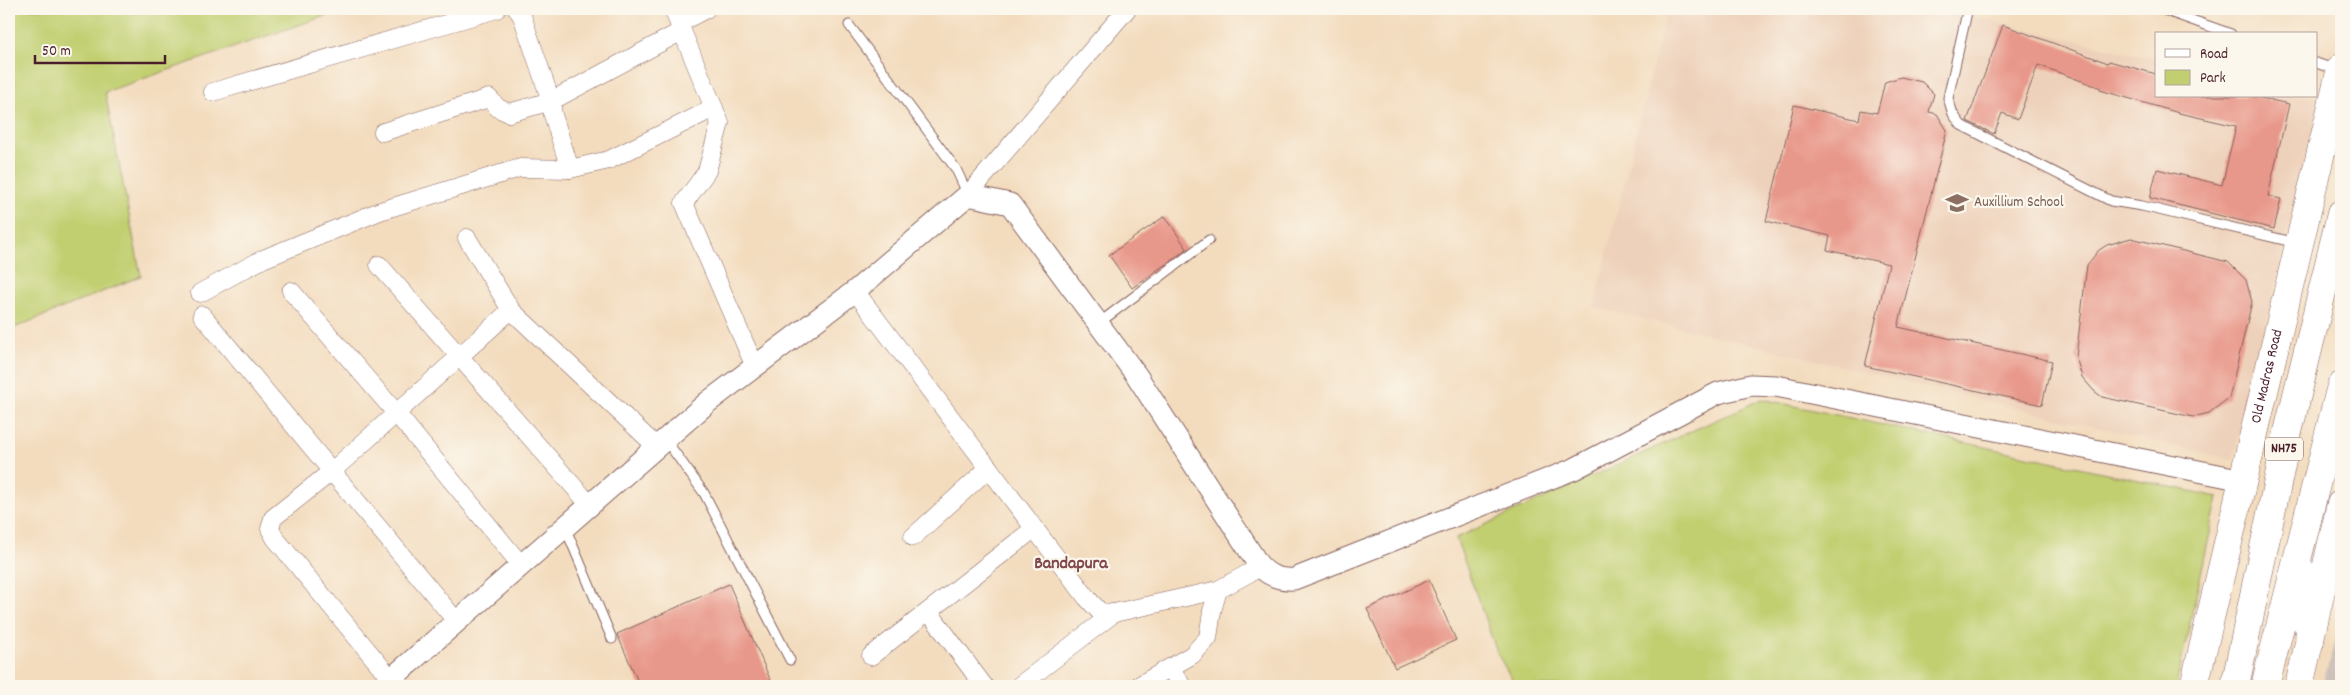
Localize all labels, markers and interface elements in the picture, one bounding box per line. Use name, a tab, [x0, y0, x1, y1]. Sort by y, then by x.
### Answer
scale bar	[35, 32, 165, 64]
legend	[2155, 32, 2318, 98]
text: 50 m	[42, 41, 71, 63]
text: Road	[2200, 44, 2228, 66]
text: Park	[2200, 68, 2226, 90]
school or university icon: Auxillium School	[1944, 190, 1970, 216]
place label: Auxillium School	[1974, 192, 2064, 214]
street label: Old Madras Road	[2246, 327, 2289, 426]
road number: NH75	[2265, 438, 2303, 460]
district label: Bandapura	[1034, 552, 1108, 577]

